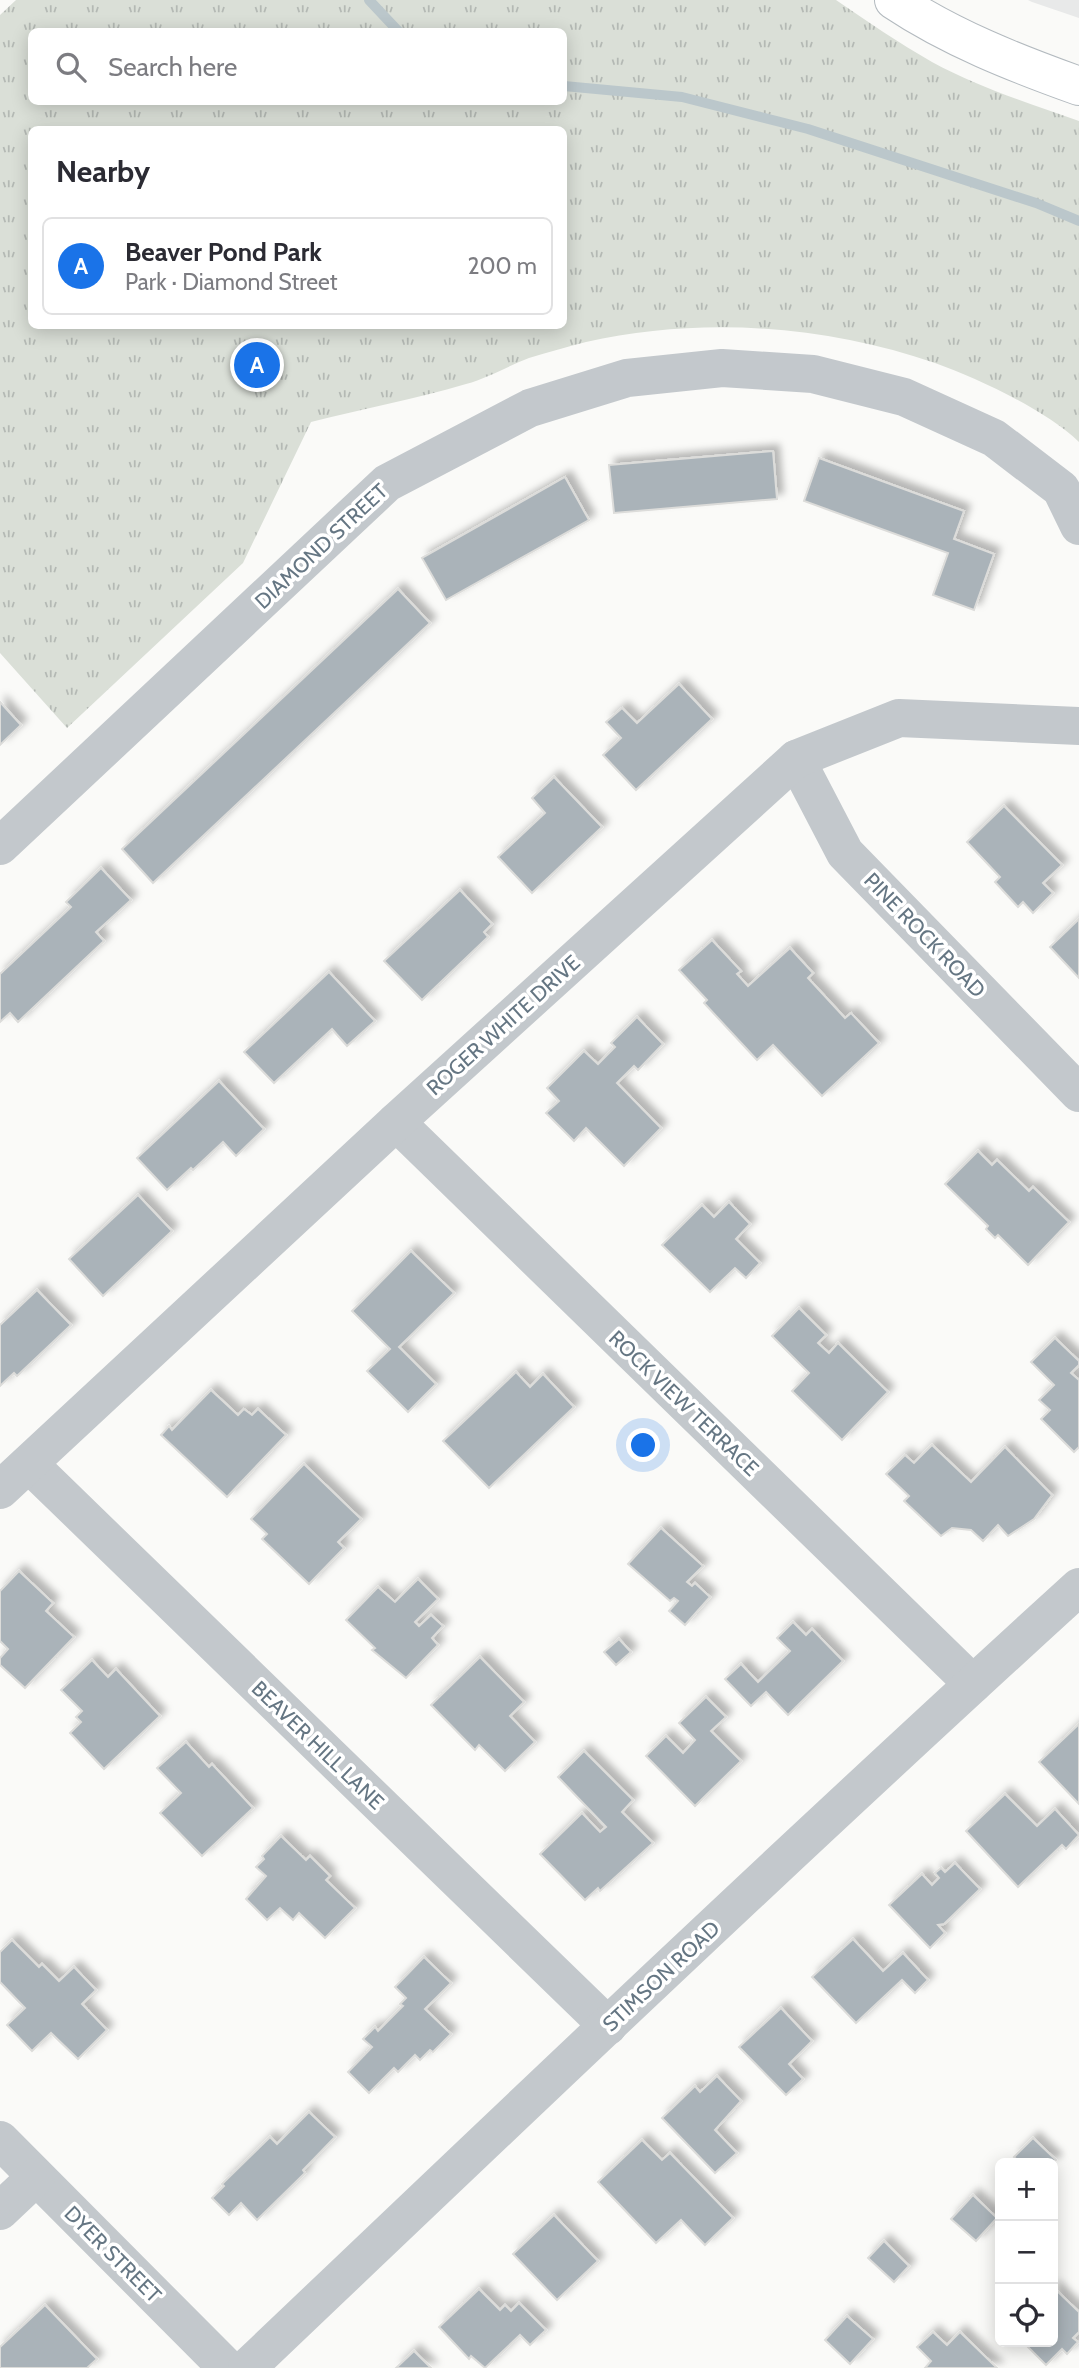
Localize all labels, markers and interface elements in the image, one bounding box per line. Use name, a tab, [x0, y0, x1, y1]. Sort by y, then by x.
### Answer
search box	[28, 28, 567, 105]
icon: search	[52, 48, 90, 86]
text: Search here	[108, 51, 237, 83]
text: Nearby	[56, 153, 150, 190]
text: Beaver Pond Park	[125, 236, 322, 268]
text: A	[74, 252, 88, 280]
text: 200 m	[467, 252, 537, 280]
text: Park · Diamond Street	[125, 268, 337, 296]
pin: A	[234, 339, 280, 391]
street label: DIAMOND STREET	[250, 478, 392, 614]
street label: PINE ROCK ROAD	[859, 867, 991, 1003]
street label: ROGER WHITE DRIVE	[421, 950, 585, 1100]
street label: ROCK VIEW TERRACE	[604, 1325, 764, 1481]
your location	[626, 1428, 660, 1462]
street label: BEAVER HILL LANE	[247, 1676, 389, 1814]
street label: STIMSON ROAD	[597, 1916, 725, 2036]
map controls	[995, 2158, 1058, 2347]
button: +	[995, 2158, 1058, 2221]
street label: DYER STREET	[60, 2201, 166, 2307]
button: −	[995, 2221, 1058, 2284]
button: locate	[995, 2284, 1058, 2347]

